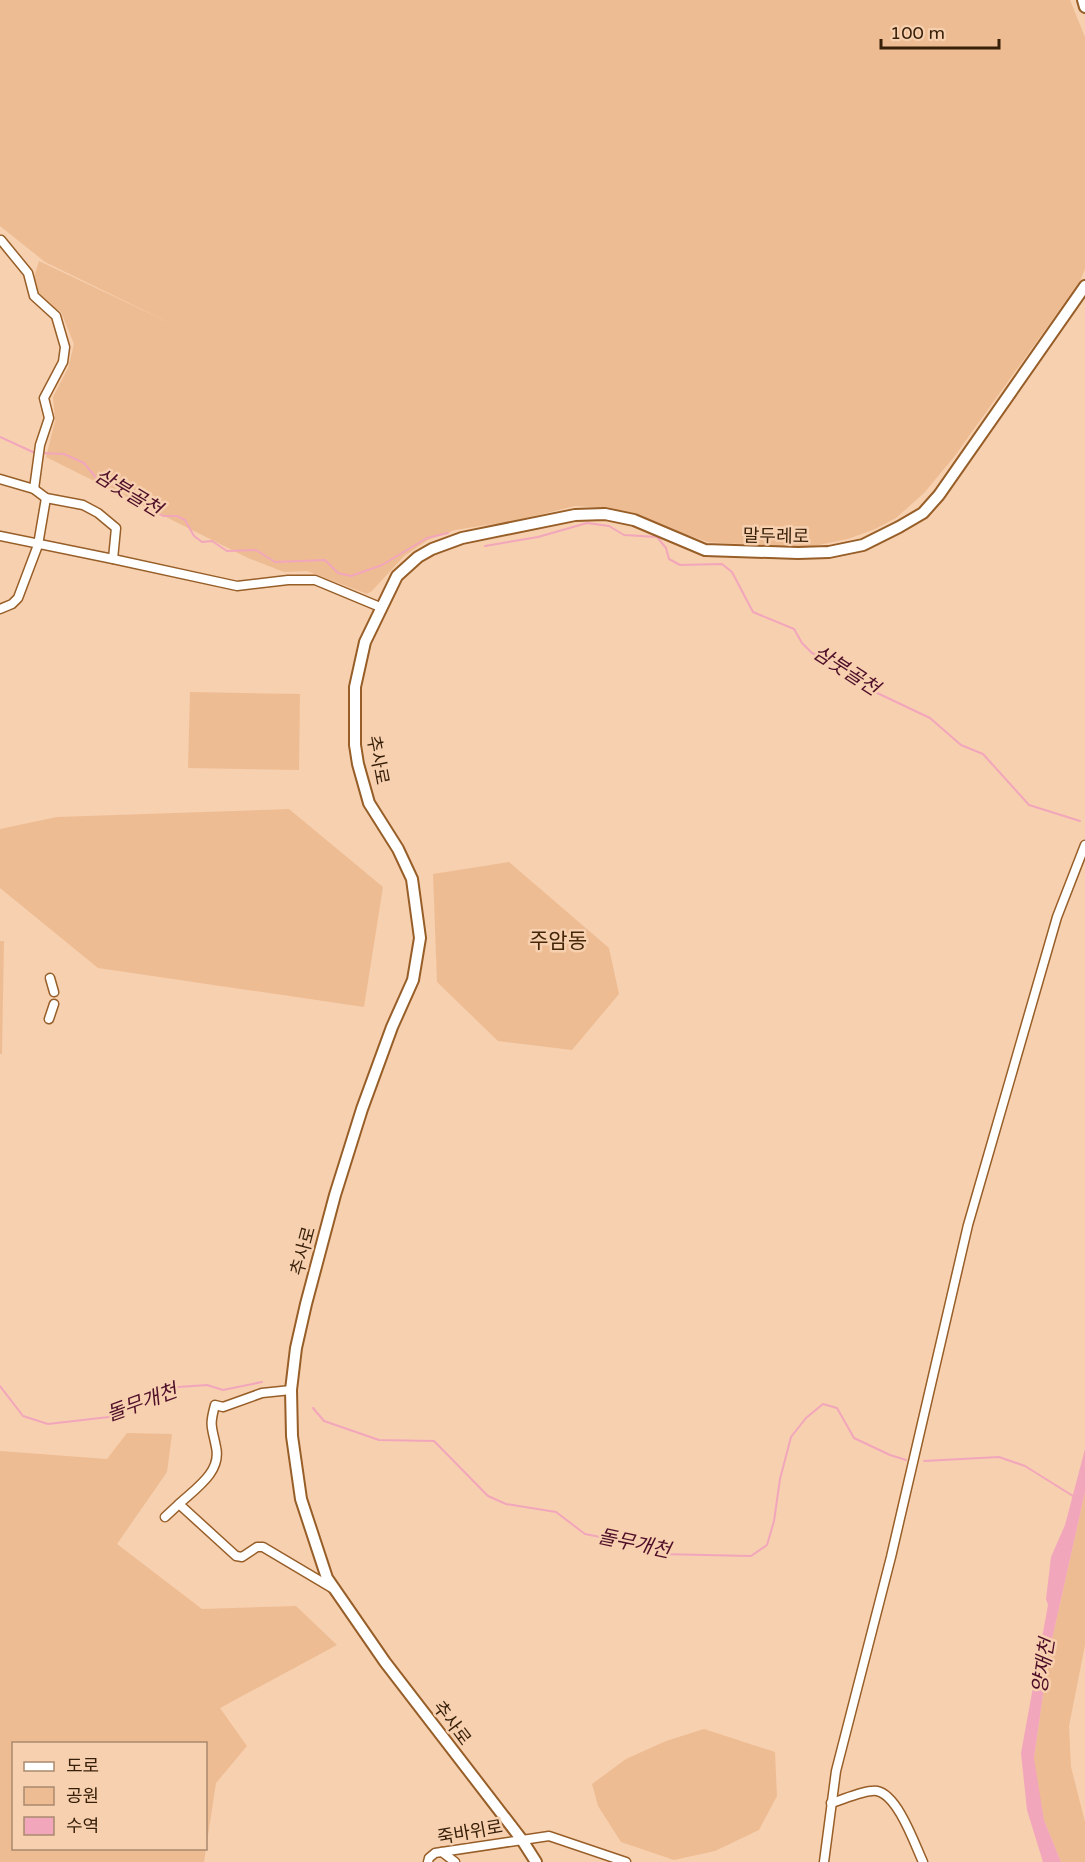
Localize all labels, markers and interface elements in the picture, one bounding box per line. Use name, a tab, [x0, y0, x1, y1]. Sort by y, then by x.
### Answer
scale bar	[881, 12, 1000, 50]
text: 100 m	[890, 22, 945, 44]
water label: 삼붓골천	[90, 464, 168, 524]
street label: 말두레로	[743, 524, 809, 548]
water label: 삼붓골천	[809, 641, 886, 703]
street label: 추사로	[362, 734, 394, 786]
district label: 주암동	[529, 929, 587, 954]
street label: 추사로	[286, 1224, 320, 1278]
water label: 돌무개천	[103, 1378, 183, 1427]
water label: 돌무개천	[596, 1525, 675, 1564]
water label: 양재천	[1028, 1634, 1061, 1695]
street label: 추사로	[428, 1697, 476, 1749]
legend	[12, 1742, 207, 1850]
text: 도로	[66, 1755, 99, 1777]
text: 공원	[66, 1785, 99, 1807]
text: 수역	[66, 1815, 99, 1837]
street label: 죽바위로	[435, 1815, 505, 1849]

